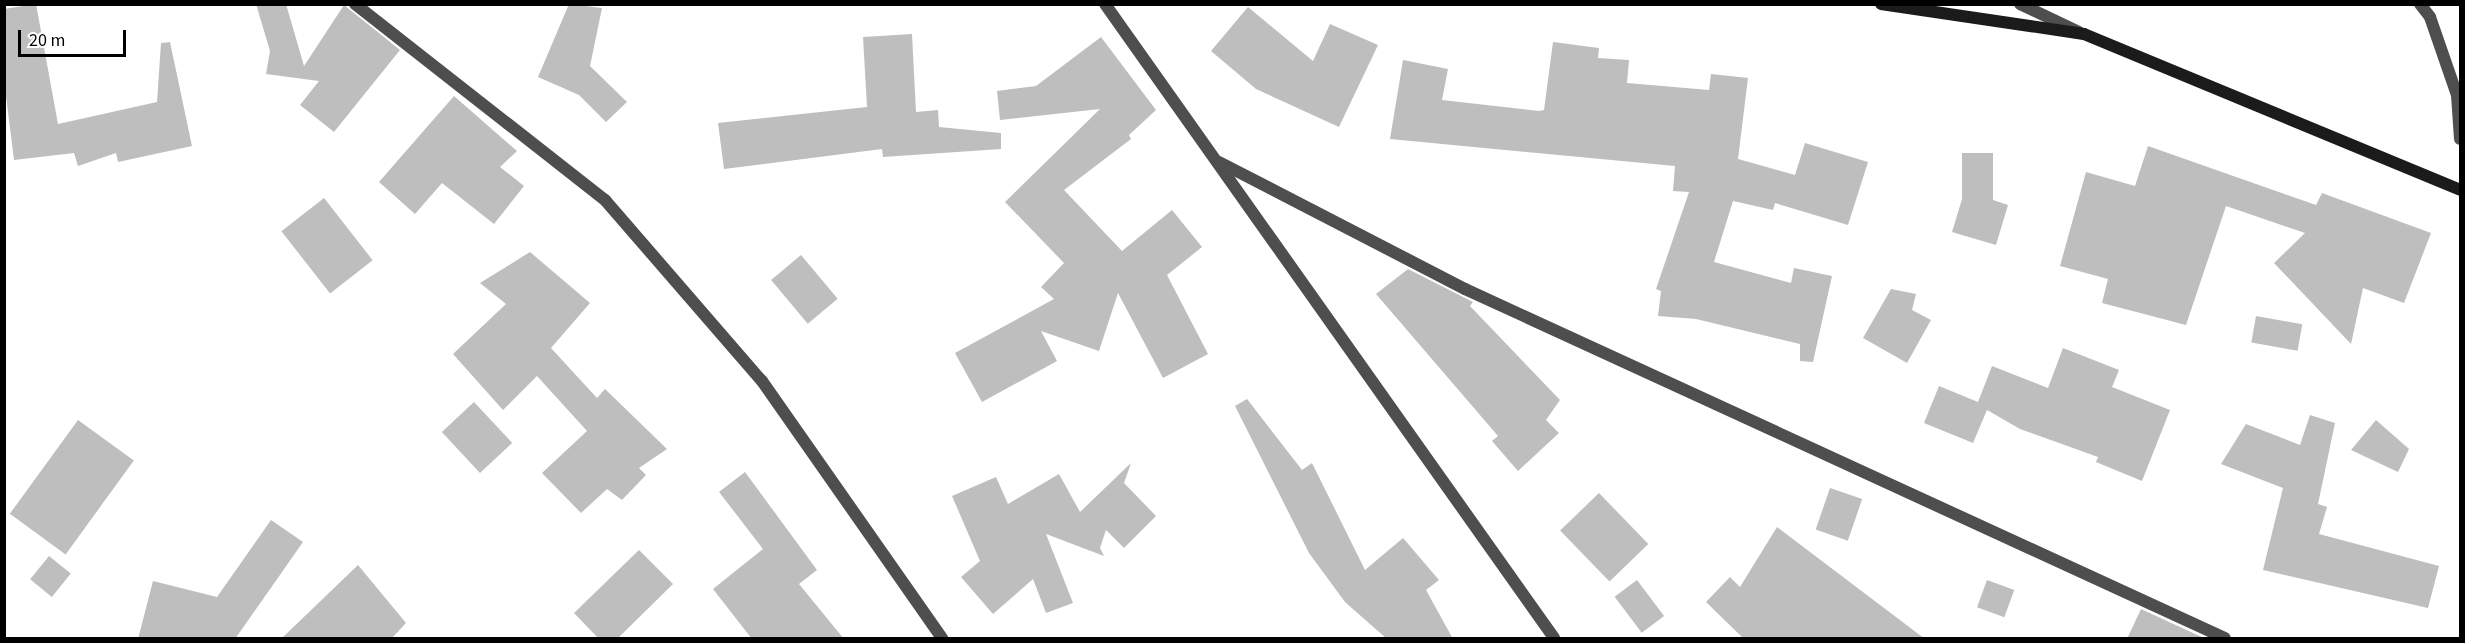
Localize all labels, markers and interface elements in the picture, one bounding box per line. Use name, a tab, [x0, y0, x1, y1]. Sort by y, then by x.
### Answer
scale bar	[21, 18, 129, 56]
text: 20 m	[29, 28, 65, 53]

